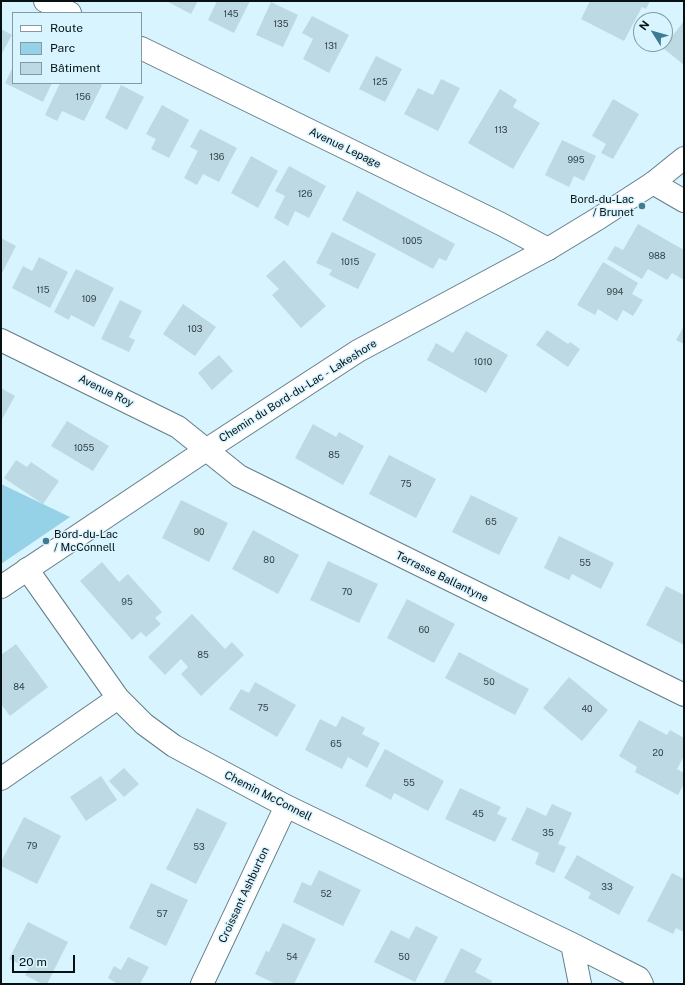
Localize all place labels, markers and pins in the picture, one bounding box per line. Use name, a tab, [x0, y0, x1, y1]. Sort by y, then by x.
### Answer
place label: Bord-du-Lac / Brunet	[570, 193, 634, 219]
marker: Bord-du-Lac / Brunet	[637, 201, 647, 211]
place label: Bord-du-Lac / McConnell	[54, 528, 118, 554]
marker: Bord-du-Lac / McConnell	[41, 536, 51, 546]

